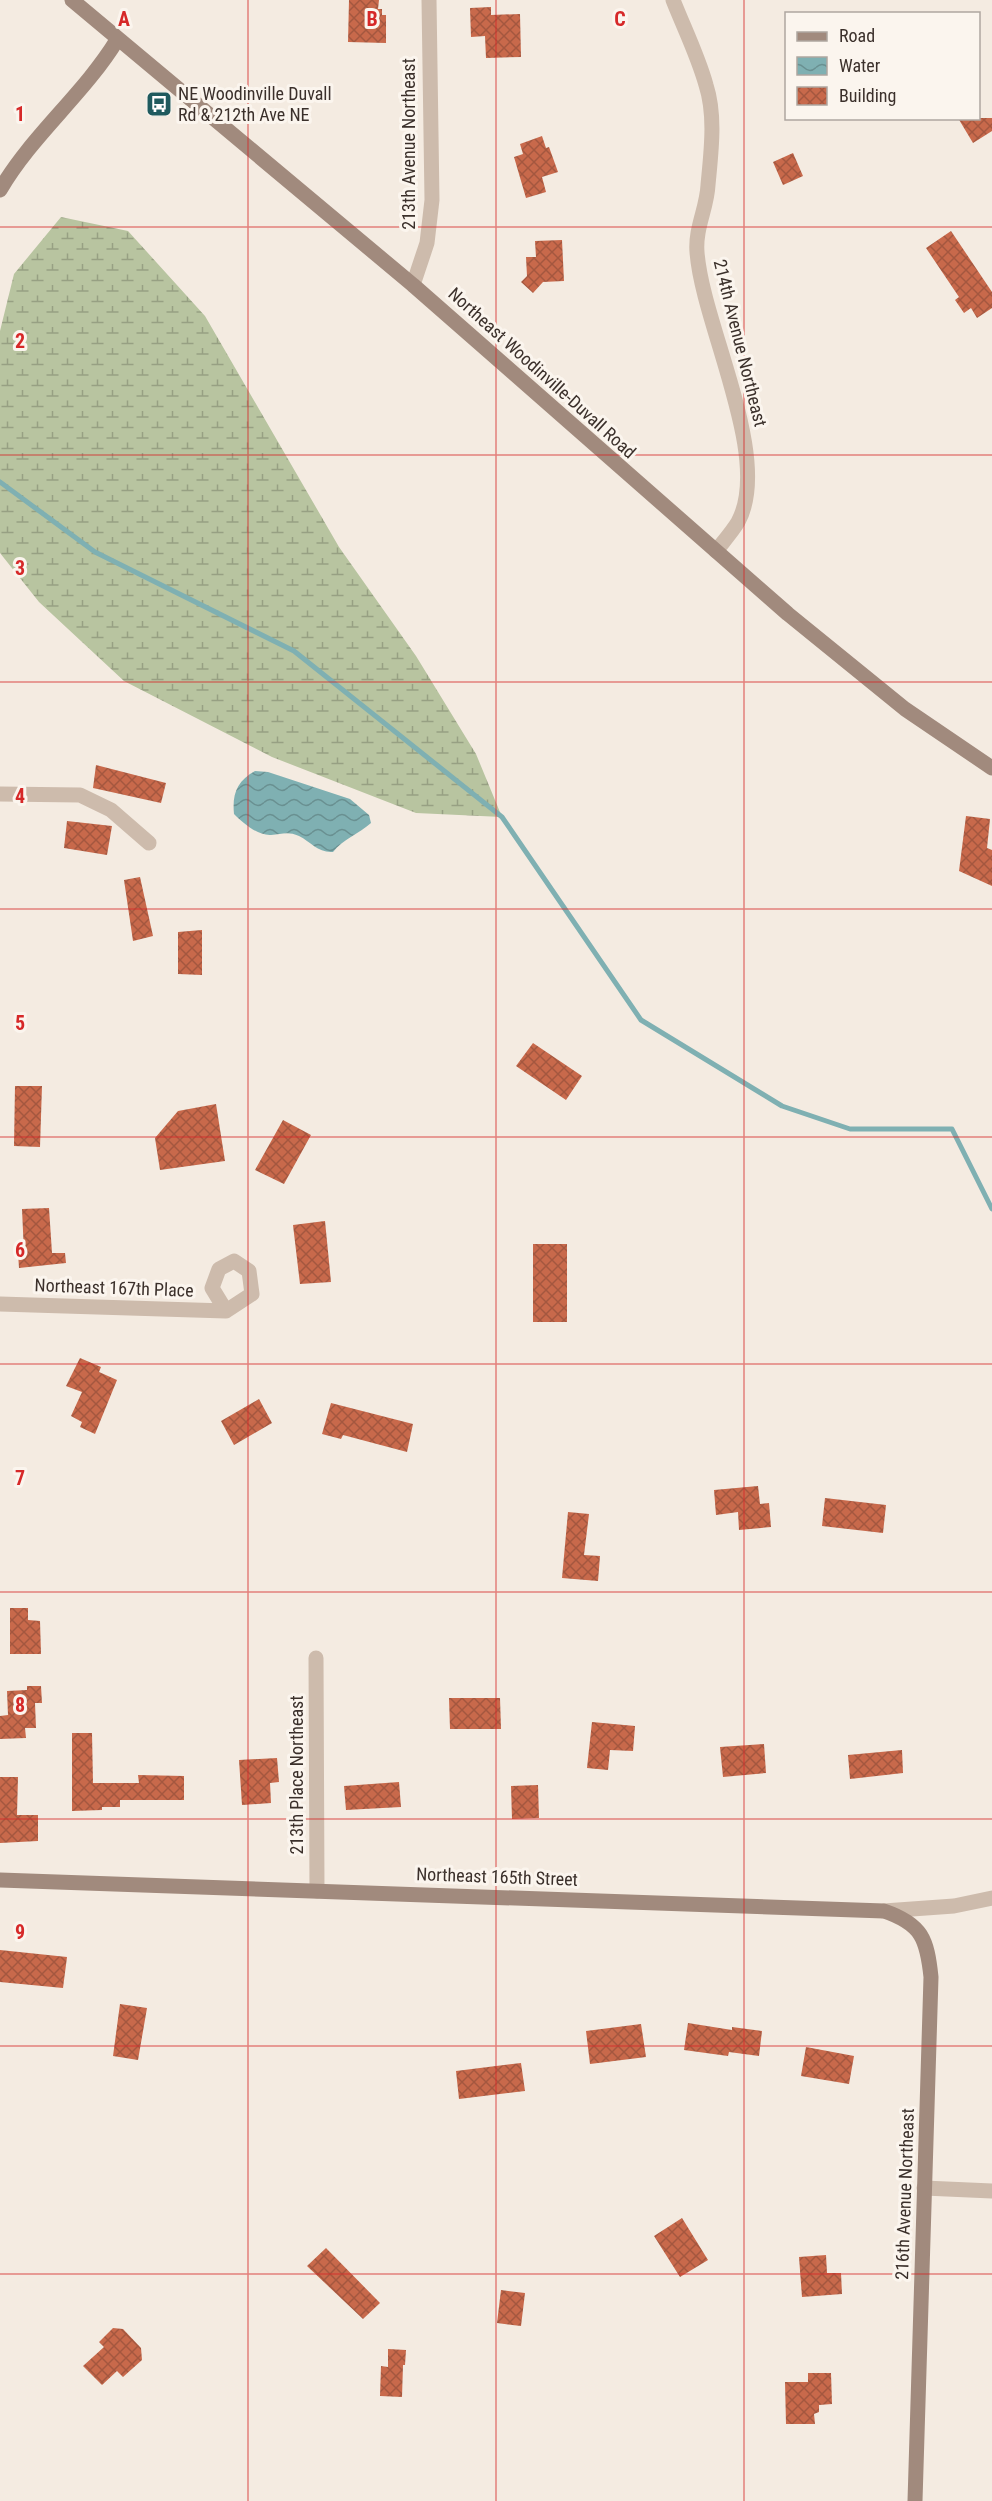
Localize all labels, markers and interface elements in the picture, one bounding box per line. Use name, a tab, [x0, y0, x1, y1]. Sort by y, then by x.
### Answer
text: A	[118, 7, 130, 31]
text: B	[366, 7, 378, 31]
text: C	[614, 7, 626, 31]
legend	[785, 12, 980, 120]
text: Road	[839, 25, 875, 46]
text: Water	[839, 55, 881, 76]
street label: 213th Avenue Northeast	[398, 58, 419, 230]
place label: NE Woodinville Duvall Rd & 212th Ave NE	[178, 83, 332, 125]
text: Building	[839, 85, 896, 106]
bus stop icon: NE Woodinville Duvall Rd & 212th Ave NE	[144, 89, 174, 119]
text: 1	[15, 102, 25, 126]
street label: 214th Avenue Northeast	[710, 257, 771, 429]
street label: Northeast Woodinville-Duvall Road	[444, 283, 640, 462]
text: 2	[15, 329, 25, 353]
text: 3	[15, 556, 25, 580]
text: 4	[15, 784, 25, 808]
text: 5	[15, 1011, 25, 1035]
text: 6	[15, 1238, 25, 1262]
street label: Northeast 167th Place	[34, 1274, 194, 1301]
text: 7	[15, 1466, 25, 1490]
text: 8	[15, 1693, 25, 1717]
street label: 213th Place Northeast	[286, 1695, 307, 1855]
street label: Northeast 165th Street	[416, 1863, 578, 1890]
text: 9	[15, 1920, 25, 1944]
street label: 216th Avenue Northeast	[891, 2108, 918, 2280]

